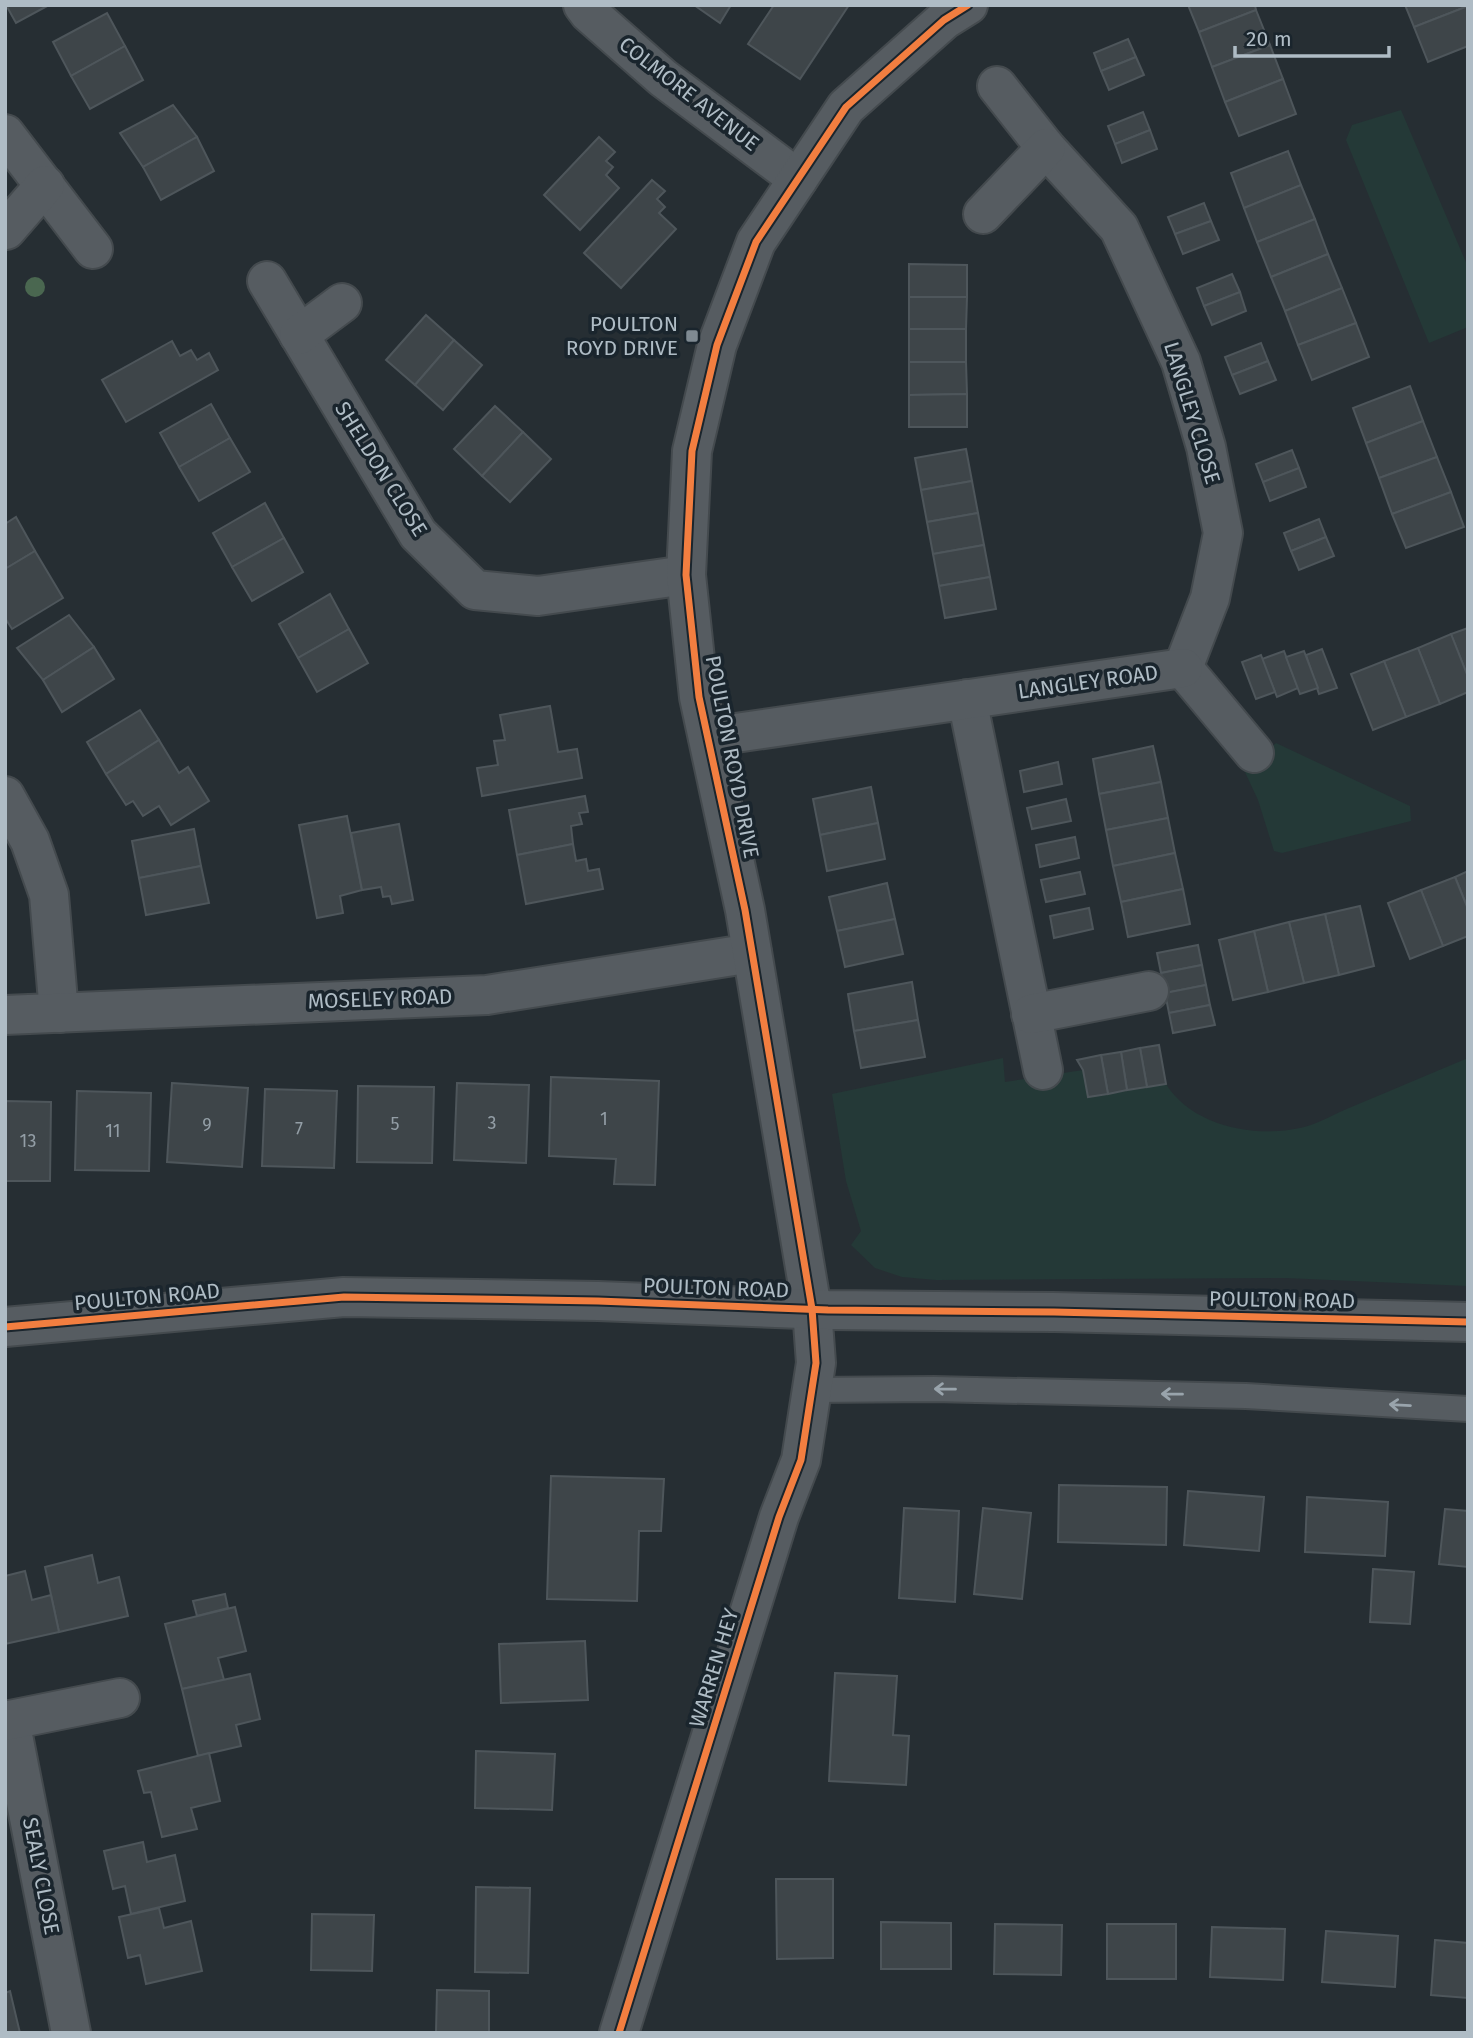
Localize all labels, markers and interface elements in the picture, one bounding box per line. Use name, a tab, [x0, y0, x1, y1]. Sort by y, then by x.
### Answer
scale bar	[1235, 14, 1389, 58]
text: 20 m	[1246, 26, 1292, 52]
street label: COLMORE AVENUE	[614, 31, 764, 157]
place label: POULTON ROYD DRIVE	[566, 311, 678, 361]
marker: POULTON ROYD DRIVE	[684, 328, 700, 344]
street label: LANGLEY CLOSE	[1158, 339, 1226, 487]
street label: SHELDON CLOSE	[329, 397, 433, 541]
street label: POULTON ROYD DRIVE	[700, 653, 764, 861]
street label: LANGLEY ROAD	[1016, 659, 1160, 705]
street label: MOSELEY ROAD	[307, 983, 453, 1015]
house number: 1	[600, 1108, 608, 1130]
house number: 3	[488, 1112, 496, 1134]
house number: 5	[390, 1113, 400, 1135]
house number: 9	[202, 1114, 212, 1136]
house number: 7	[295, 1118, 303, 1140]
house number: 11	[105, 1120, 121, 1142]
house number: 13	[20, 1130, 36, 1152]
street label: POULTON ROAD	[642, 1272, 790, 1304]
street label: POULTON ROAD	[73, 1278, 221, 1316]
street label: POULTON ROAD	[1209, 1286, 1355, 1314]
one-way arrow	[934, 1382, 957, 1396]
one-way arrow	[1161, 1388, 1184, 1401]
one-way arrow	[1389, 1398, 1411, 1411]
street label: WARREN HEY	[684, 1605, 745, 1731]
street label: SEALY CLOSE	[17, 1815, 65, 1937]

